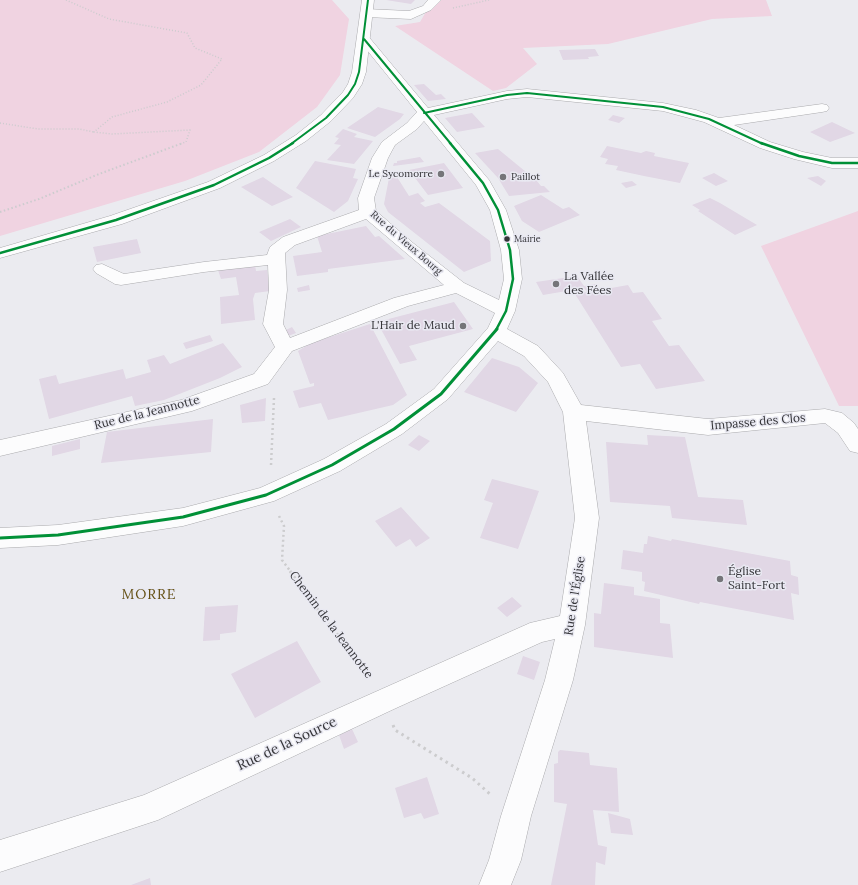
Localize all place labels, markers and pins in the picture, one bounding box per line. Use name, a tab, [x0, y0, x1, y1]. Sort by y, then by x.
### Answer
place label: Le Sycomorre	[368, 168, 433, 180]
marker: Le Sycomorre	[436, 169, 446, 179]
place label: Paillot	[511, 171, 540, 183]
marker: Paillot	[498, 172, 508, 182]
marker: Mairie	[502, 234, 512, 244]
place label: Mairie	[514, 234, 541, 244]
place label: La Vallée des Fées	[564, 270, 614, 298]
marker: La Vallée des Fées	[551, 279, 561, 289]
place label: L'Hair de Maud	[371, 319, 455, 333]
marker: L'Hair de Maud	[458, 321, 468, 331]
place label: Église Saint-Fort	[728, 565, 785, 593]
marker: Église Saint-Fort	[715, 574, 725, 584]

